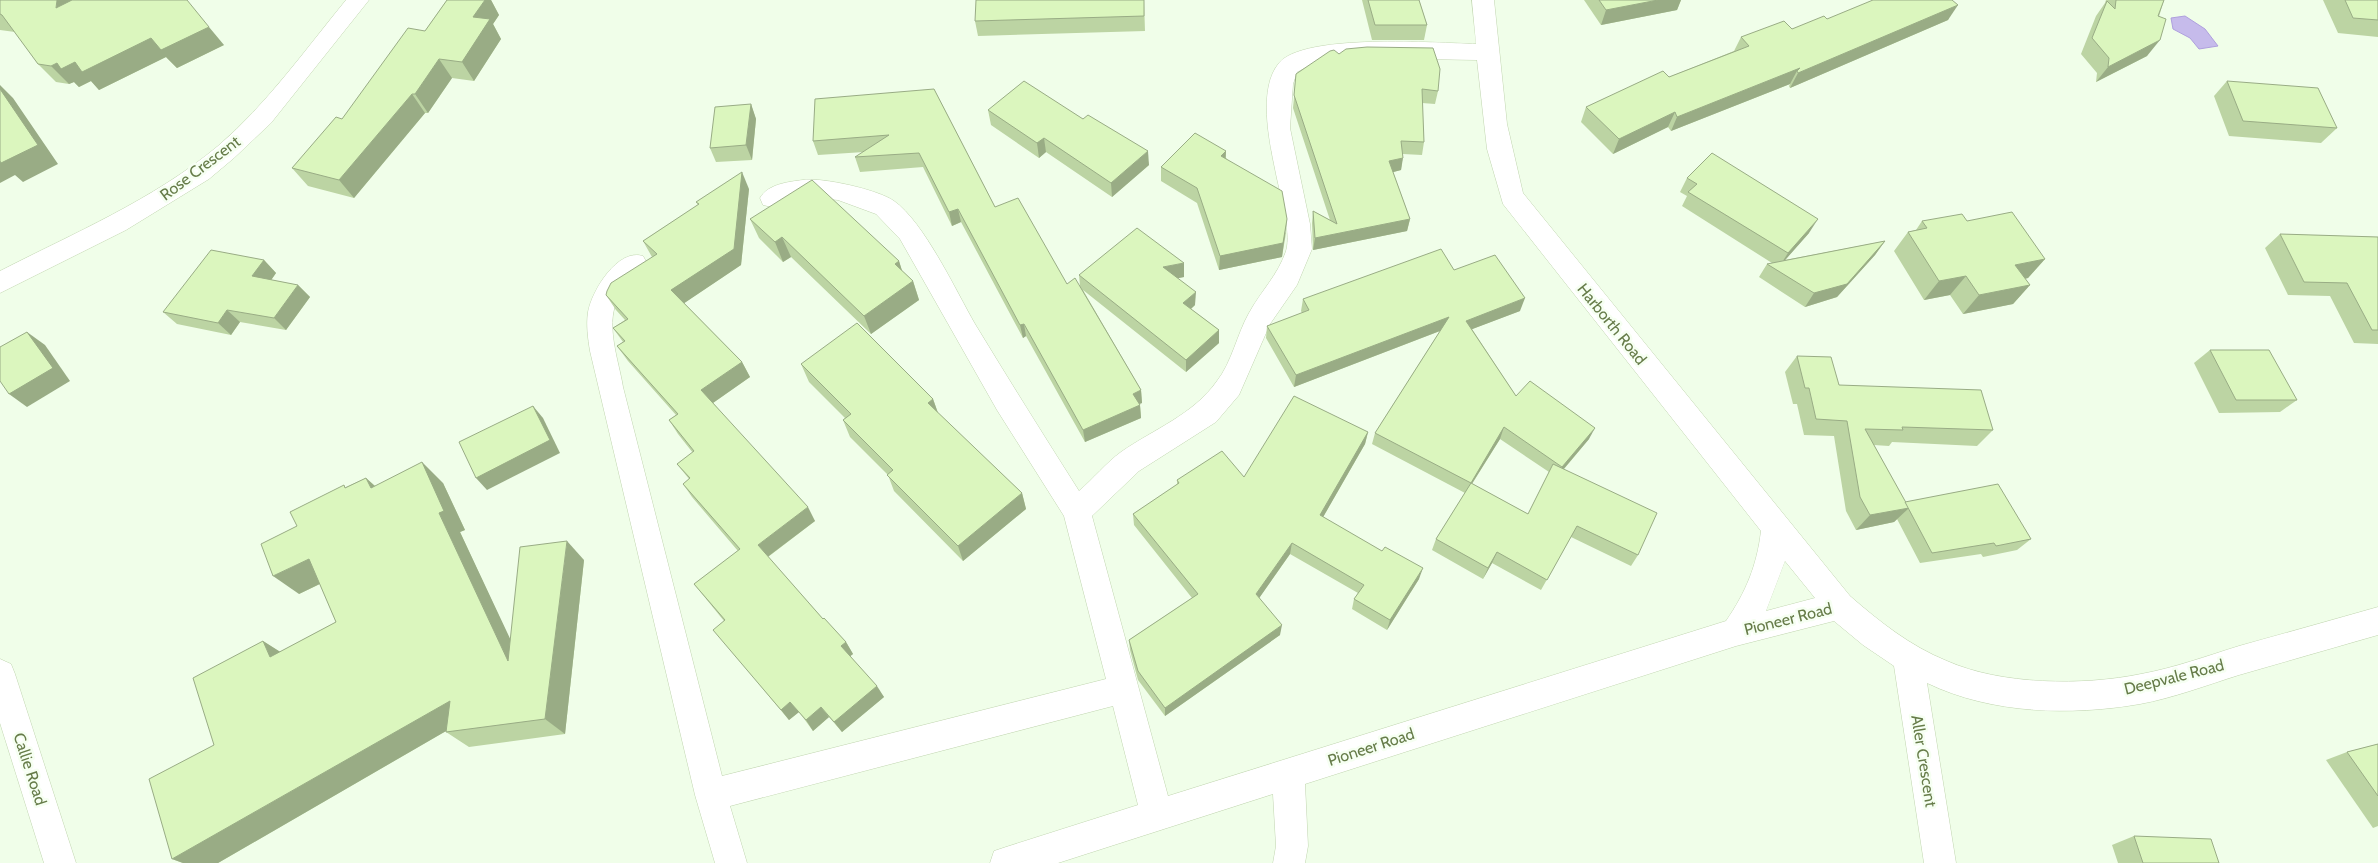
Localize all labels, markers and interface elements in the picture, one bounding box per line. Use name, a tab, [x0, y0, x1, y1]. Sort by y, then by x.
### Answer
street label: Rose Crescent	[156, 131, 244, 204]
street label: Harborth Road	[1573, 280, 1651, 368]
street label: Pioneer Road	[1742, 599, 1834, 639]
street label: Deepvale Road	[2122, 655, 2226, 699]
street label: Aller Crescent	[1907, 714, 1941, 809]
street label: Pioneer Road	[1325, 724, 1417, 770]
street label: Callie Road	[9, 730, 51, 808]

